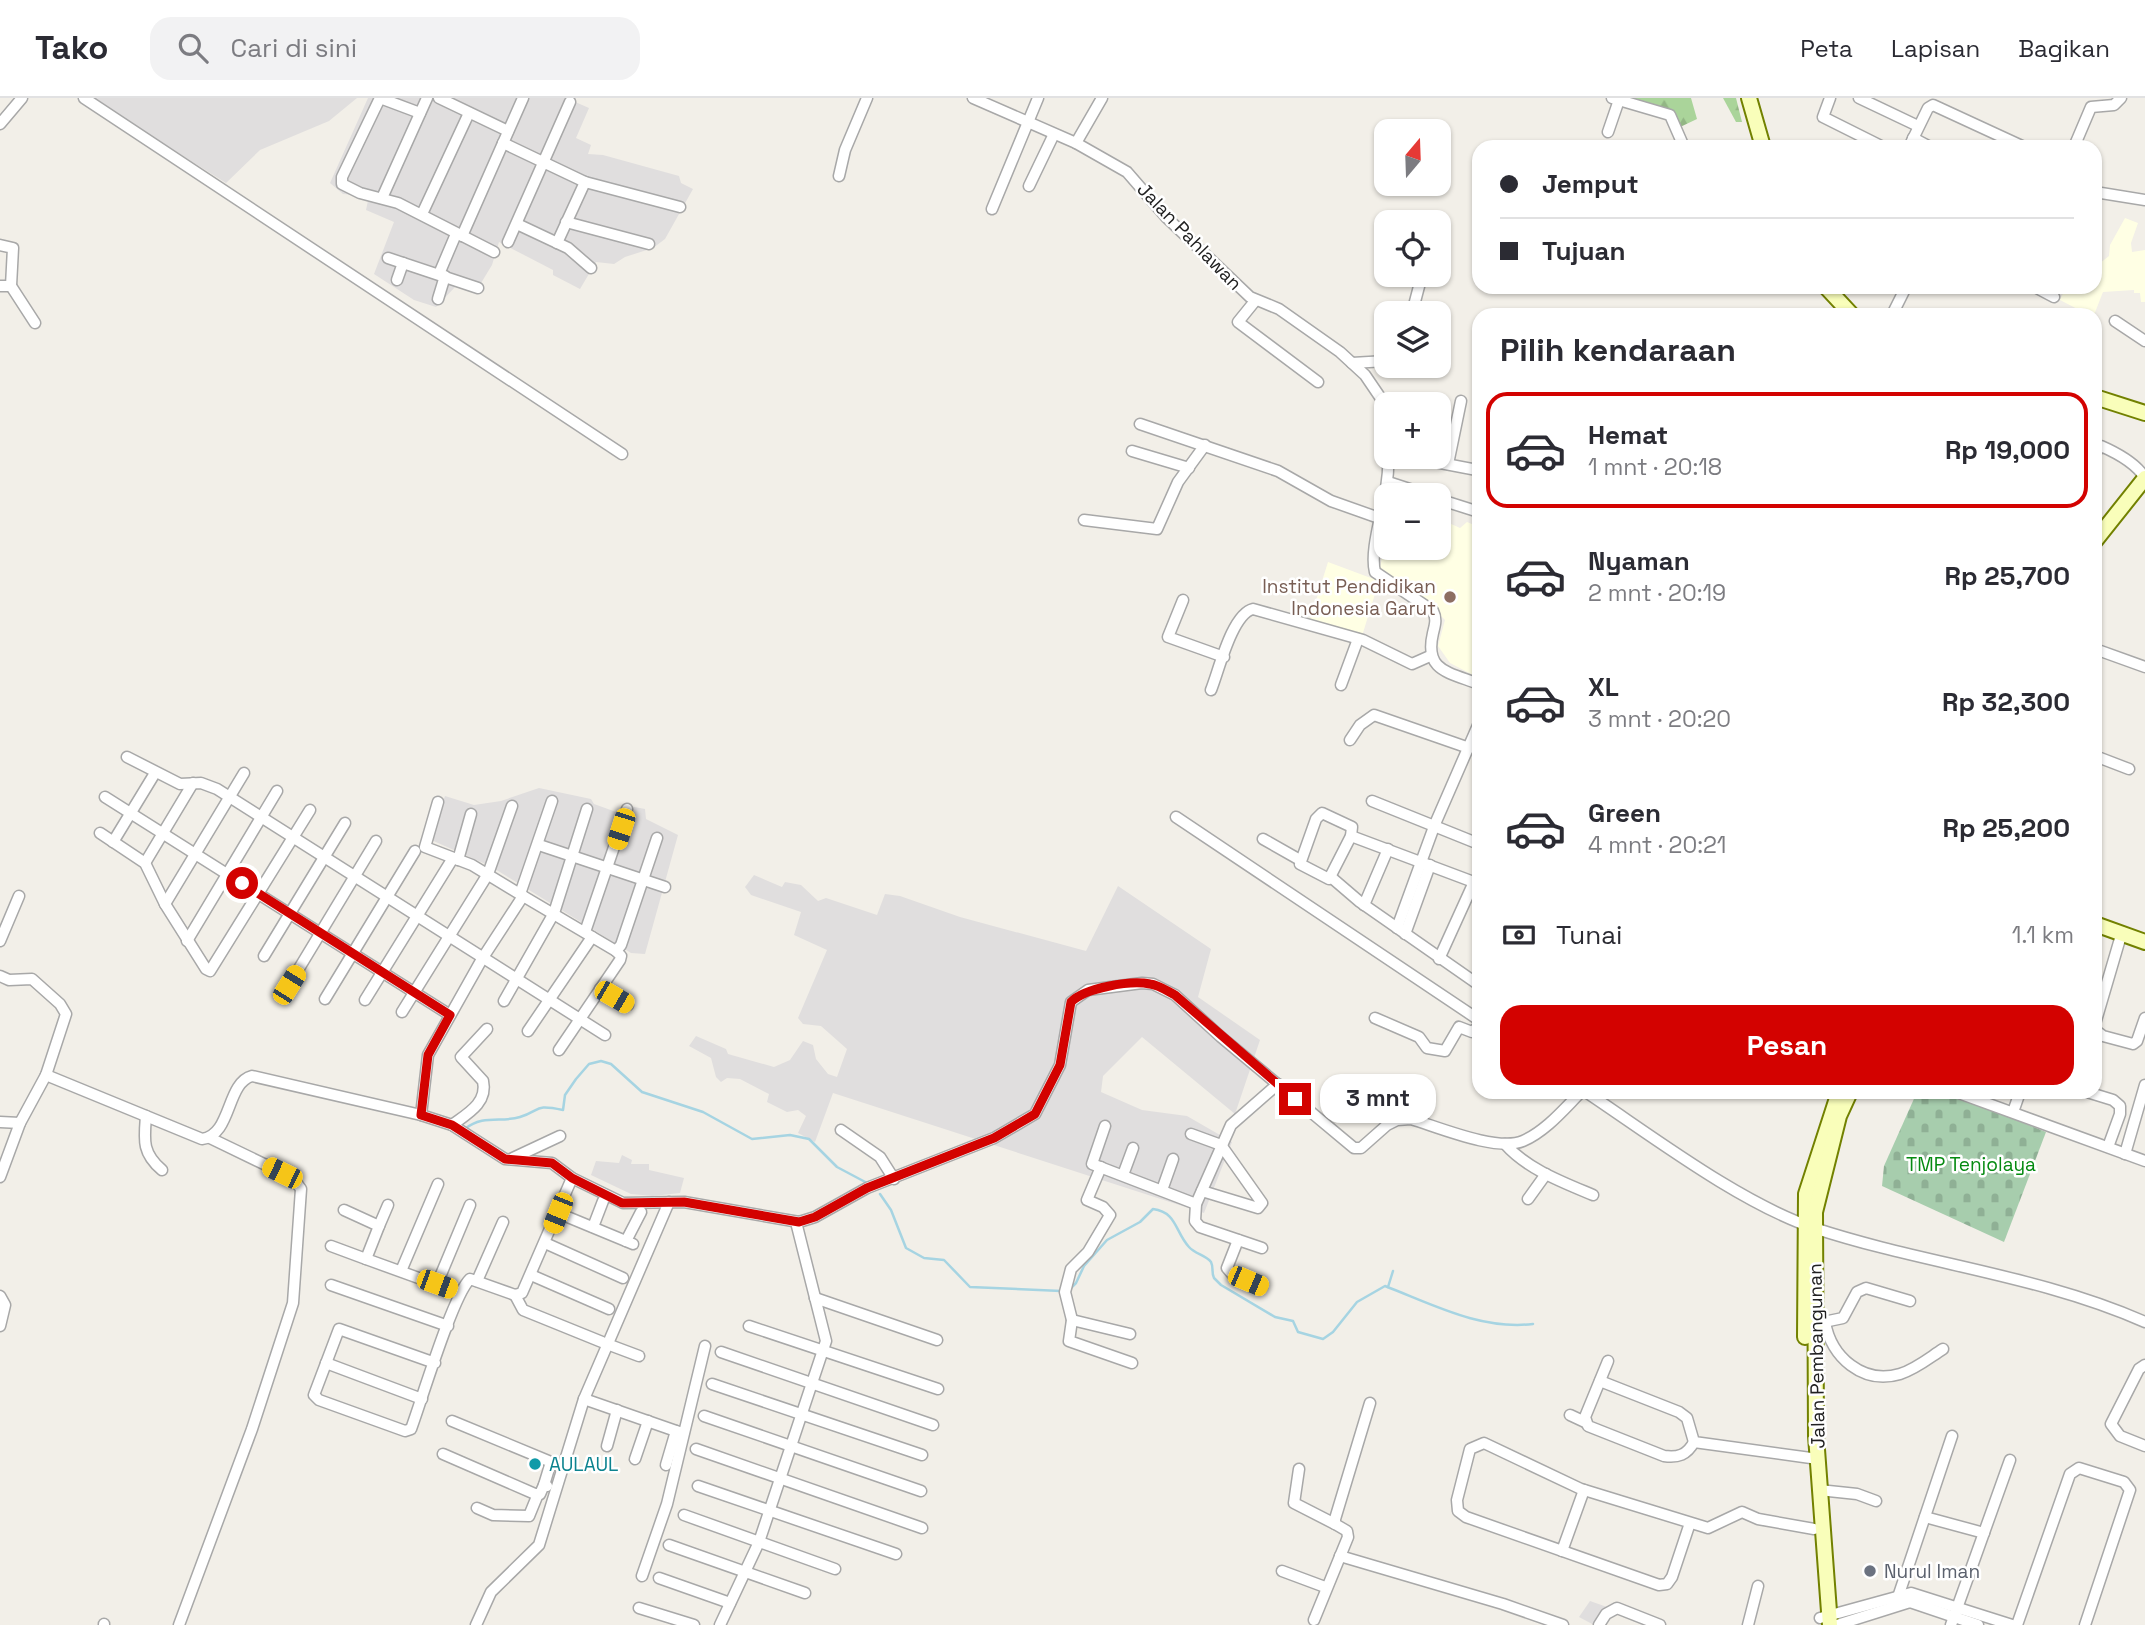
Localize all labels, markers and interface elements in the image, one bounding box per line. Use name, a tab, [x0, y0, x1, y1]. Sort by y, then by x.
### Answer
search box	[150, 17, 640, 80]
text: Tako	[35, 27, 108, 69]
icon: search	[174, 29, 212, 67]
text: Cari di sini	[230, 31, 357, 65]
text: Peta	[1800, 33, 1853, 64]
text: Lapisan	[1891, 33, 1980, 64]
text: Bagikan	[2018, 33, 2110, 64]
north arrow	[1374, 119, 1451, 196]
map controls	[1374, 119, 1451, 560]
text: Jemput	[1542, 167, 1639, 201]
street label: Jalan Pahlawan	[1132, 177, 1247, 296]
button: locate	[1374, 210, 1451, 287]
text: Tujuan	[1542, 234, 1625, 268]
button: layers	[1374, 301, 1451, 378]
text: Pilih kendaraan	[1500, 330, 1736, 370]
button: +	[1374, 392, 1451, 469]
text: Hemat	[1588, 418, 1668, 452]
icon: car	[1504, 419, 1567, 482]
text: Rp 19,000	[1945, 433, 2070, 467]
text: 1 mnt · 20:18	[1588, 452, 1722, 482]
button: −	[1374, 483, 1451, 560]
text: Nyaman	[1588, 544, 1690, 578]
icon: car	[1504, 545, 1567, 608]
text: Rp 25,700	[1945, 559, 2070, 593]
place label: Institut Pendidikan Indonesia Garut	[1262, 574, 1436, 621]
text: 2 mnt · 20:19	[1588, 578, 1726, 608]
marker: Institut Pendidikan Indonesia Garut	[1442, 589, 1458, 605]
text: XL	[1588, 670, 1619, 704]
icon: car	[1504, 671, 1567, 734]
text: Rp 32,300	[1942, 685, 2070, 719]
text: 3 mnt · 20:20	[1588, 704, 1731, 734]
text: Green	[1588, 796, 1661, 830]
icon: car	[1504, 797, 1567, 860]
car	[605, 806, 638, 852]
text: Rp 25,200	[1943, 811, 2070, 845]
text: 4 mnt · 20:21	[1588, 830, 1726, 860]
route start	[226, 867, 258, 899]
icon: cash	[1500, 916, 1538, 954]
text: Tunai	[1556, 918, 1622, 952]
text: 1.1 km	[2012, 920, 2074, 950]
car	[269, 962, 310, 1008]
car	[591, 977, 638, 1017]
button: Pesan	[1500, 1005, 2074, 1085]
callout: 3 mnt	[1320, 1074, 1435, 1124]
route end	[1279, 1083, 1311, 1115]
text: 3 mnt	[1346, 1083, 1410, 1113]
park label: TMP Tenjolaya	[1906, 1152, 2036, 1177]
car	[259, 1154, 306, 1192]
car	[541, 1190, 576, 1236]
car	[1225, 1263, 1272, 1299]
street label: Jalan Pembangunan	[1802, 1263, 1831, 1449]
car	[414, 1267, 461, 1301]
place label: AULAUL	[549, 1452, 618, 1477]
marker: AULAUL	[527, 1456, 543, 1472]
place label: Nurul Iman	[1884, 1559, 1980, 1584]
marker: Nurul Iman	[1862, 1563, 1878, 1579]

